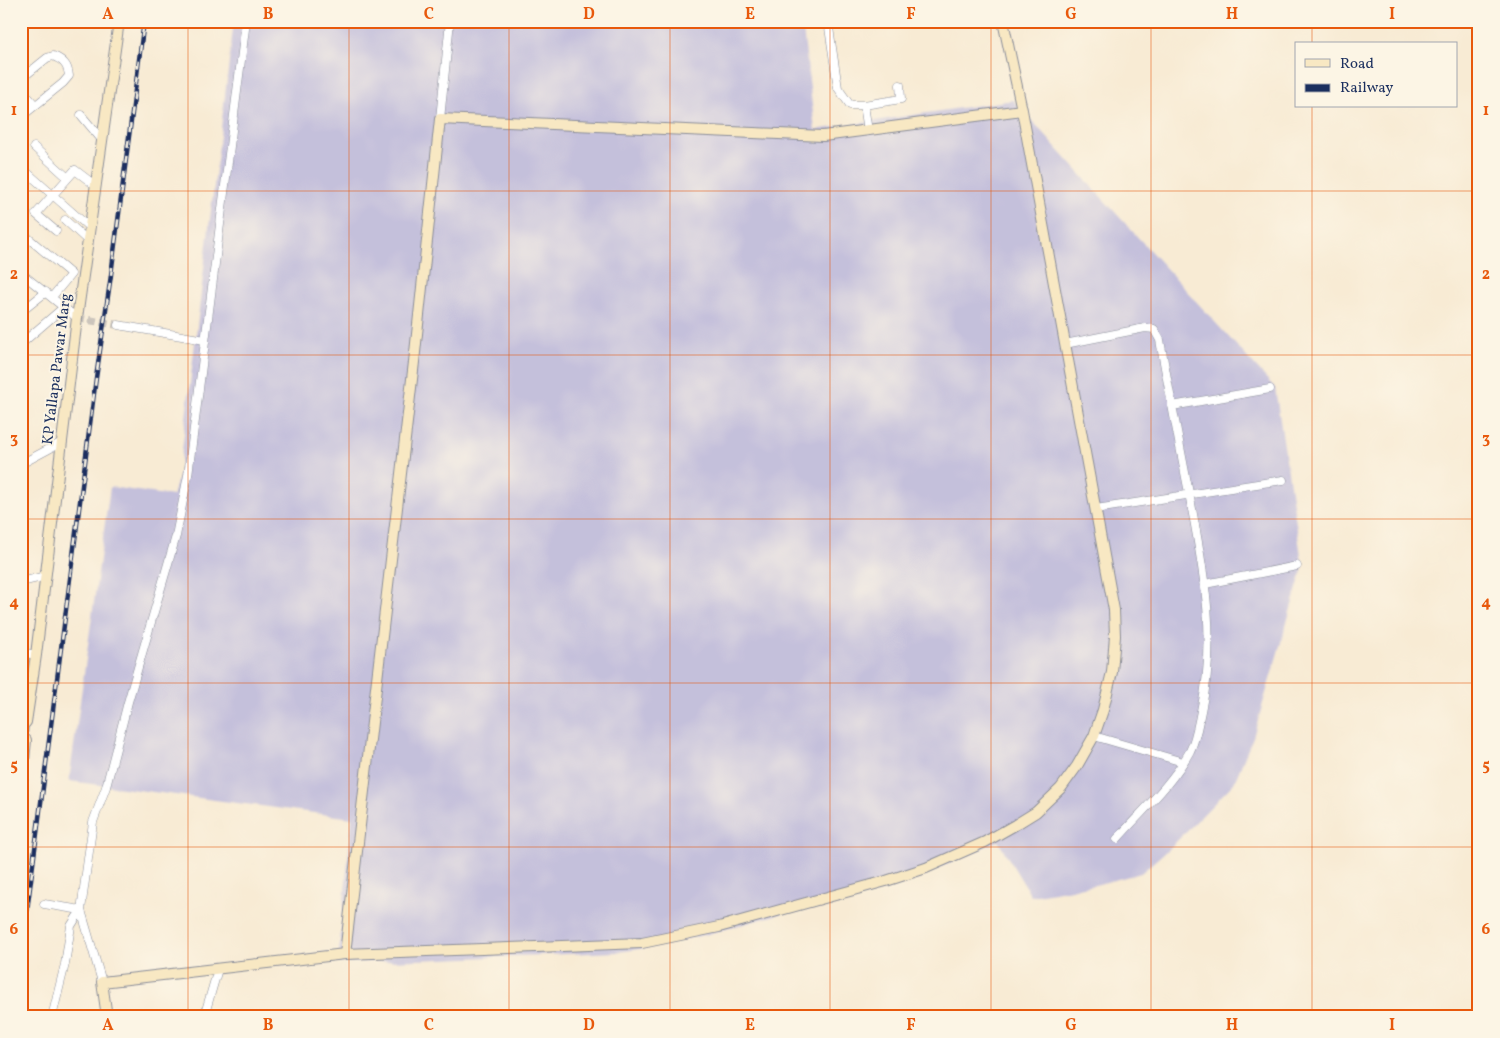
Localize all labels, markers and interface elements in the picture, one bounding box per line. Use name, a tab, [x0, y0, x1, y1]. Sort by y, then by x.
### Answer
text: A	[102, 4, 114, 26]
text: B	[263, 4, 274, 26]
text: C	[424, 4, 434, 26]
text: D	[583, 4, 595, 26]
text: E	[745, 4, 755, 26]
text: F	[906, 4, 916, 26]
text: G	[1065, 4, 1077, 26]
text: H	[1226, 4, 1238, 26]
text: I	[1389, 4, 1395, 26]
legend	[1295, 42, 1458, 108]
text: Road	[1340, 54, 1374, 75]
text: Railway	[1340, 78, 1393, 99]
text: 1	[11, 100, 17, 122]
text: 1	[1483, 100, 1489, 122]
text: 2	[10, 264, 18, 286]
text: 2	[1482, 264, 1490, 286]
street label: KP Yallapa Pawar Marg	[38, 292, 77, 446]
text: 3	[10, 428, 18, 450]
text: 3	[1482, 428, 1490, 450]
text: 4	[9, 592, 19, 614]
text: 4	[1481, 592, 1491, 614]
text: 5	[10, 755, 18, 777]
text: 5	[1482, 755, 1490, 777]
text: 6	[10, 919, 19, 941]
text: 6	[1482, 919, 1491, 941]
text: A	[102, 1015, 114, 1037]
text: B	[263, 1015, 274, 1037]
text: C	[424, 1015, 434, 1037]
text: D	[583, 1015, 595, 1037]
text: E	[745, 1015, 755, 1037]
text: F	[906, 1015, 916, 1037]
text: G	[1065, 1015, 1077, 1037]
text: H	[1226, 1015, 1238, 1037]
text: I	[1389, 1015, 1395, 1037]

